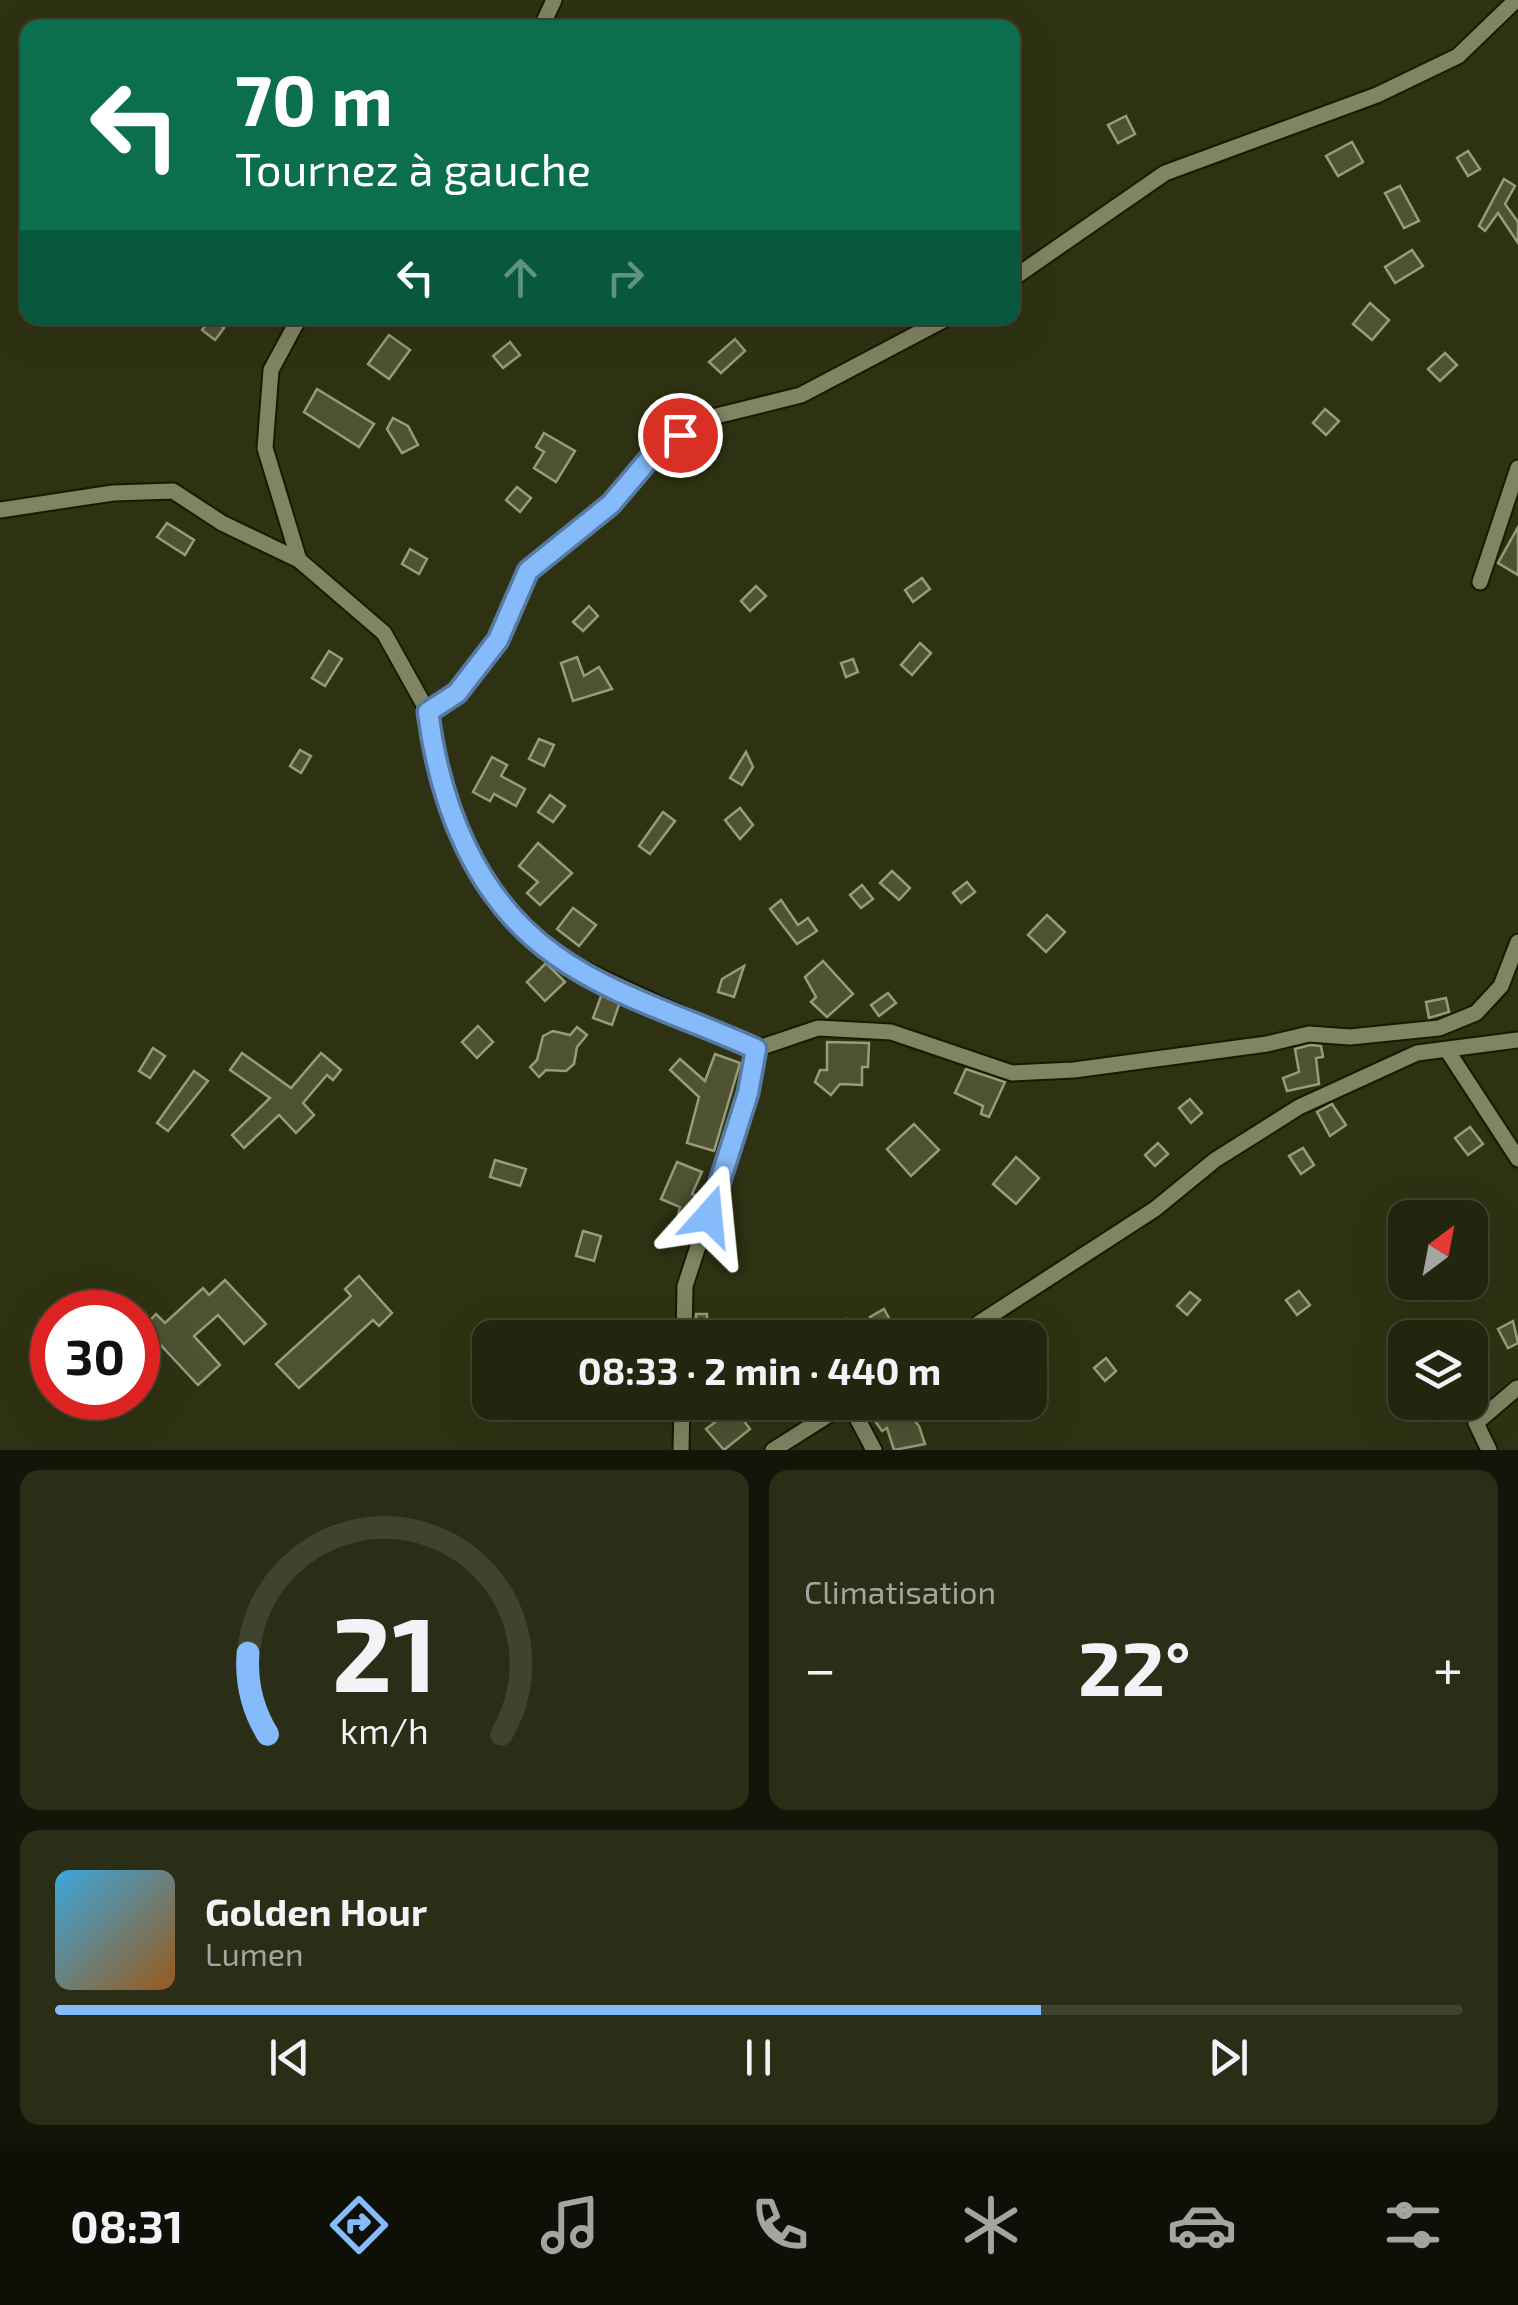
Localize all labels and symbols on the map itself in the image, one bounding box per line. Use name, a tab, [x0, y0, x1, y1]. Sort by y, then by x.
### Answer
pin	[638, 393, 723, 478]
position arrow	[657, 1164, 761, 1268]
north arrow	[1388, 1200, 1488, 1300]
speed limit sign: 30	[30, 1290, 160, 1420]

